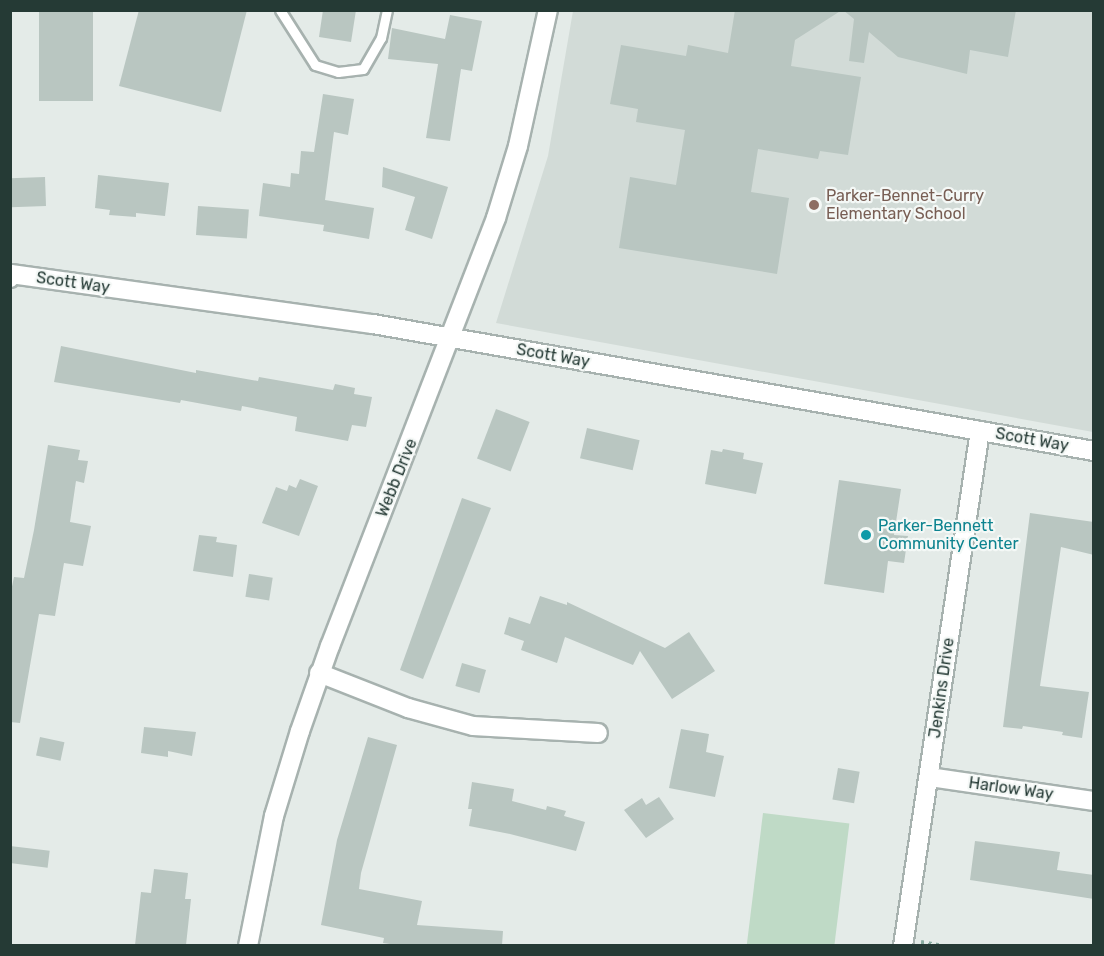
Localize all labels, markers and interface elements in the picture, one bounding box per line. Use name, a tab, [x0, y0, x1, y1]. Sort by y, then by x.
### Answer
place label: Parker-Bennet-Curry Elementary School	[826, 186, 984, 224]
marker: Parker-Bennet-Curry Elementary School	[807, 198, 821, 212]
street label: Scott Way	[35, 268, 111, 298]
street label: Scott Way	[515, 340, 591, 372]
street label: Scott Way	[994, 424, 1070, 456]
street label: Webb Drive	[373, 436, 421, 520]
place label: Parker-Bennett Community Center	[878, 516, 1019, 554]
marker: Parker-Bennett Community Center	[859, 528, 873, 542]
street label: Jenkins Drive	[925, 637, 959, 739]
street label: Harlow Way	[967, 774, 1055, 804]

